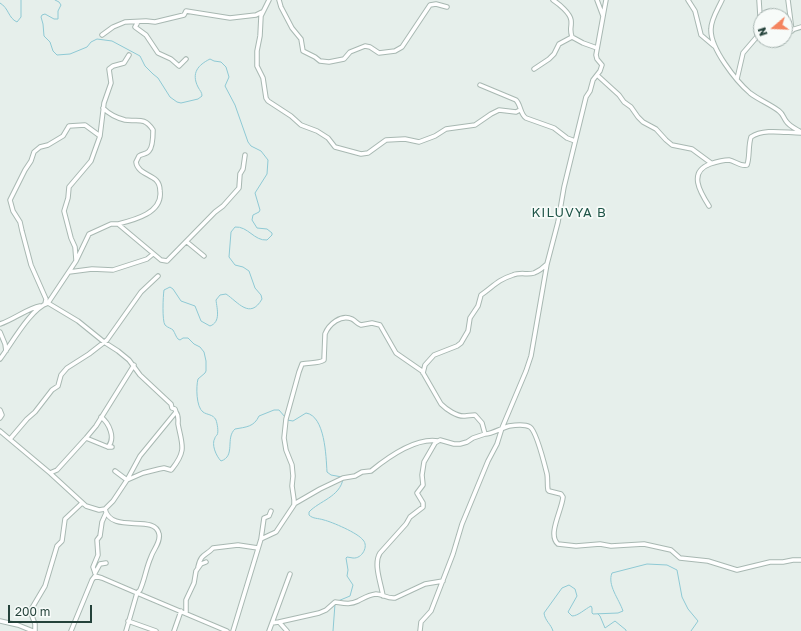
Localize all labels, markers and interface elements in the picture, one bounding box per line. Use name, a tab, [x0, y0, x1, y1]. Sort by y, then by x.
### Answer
north arrow	[753, 8, 793, 48]
text: N	[755, 26, 770, 38]
district label: KILUVYA B	[531, 205, 607, 221]
scale bar	[10, 597, 94, 623]
text: 200 m	[15, 604, 50, 619]

